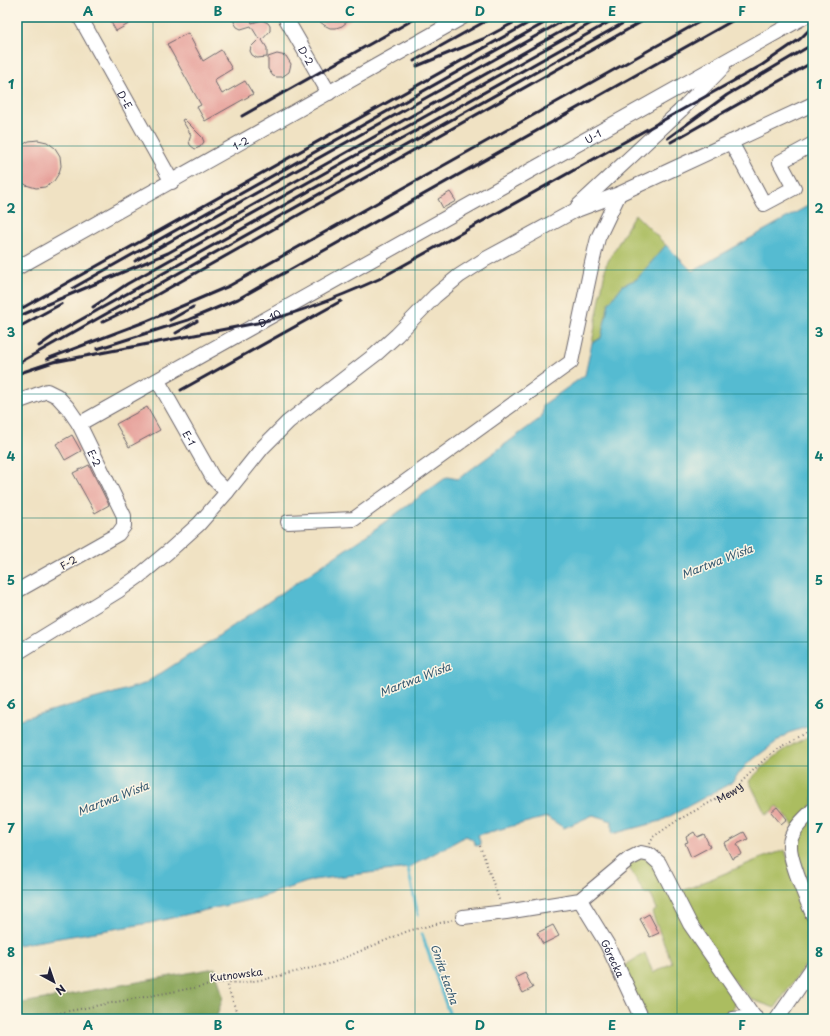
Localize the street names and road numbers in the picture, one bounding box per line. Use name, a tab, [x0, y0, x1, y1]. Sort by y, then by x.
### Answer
street label: D-2	[296, 43, 318, 67]
street label: D-E	[115, 87, 137, 111]
street label: U-1	[581, 125, 604, 146]
street label: 1-2	[229, 132, 251, 153]
street label: D-10	[255, 305, 283, 330]
street label: E-1	[180, 427, 200, 448]
street label: E-2	[85, 446, 106, 469]
street label: F-2	[57, 551, 79, 573]
street label: Mewy	[713, 778, 746, 805]
street label: Górecka	[598, 936, 629, 980]
street label: Kutnowska	[209, 963, 264, 985]

